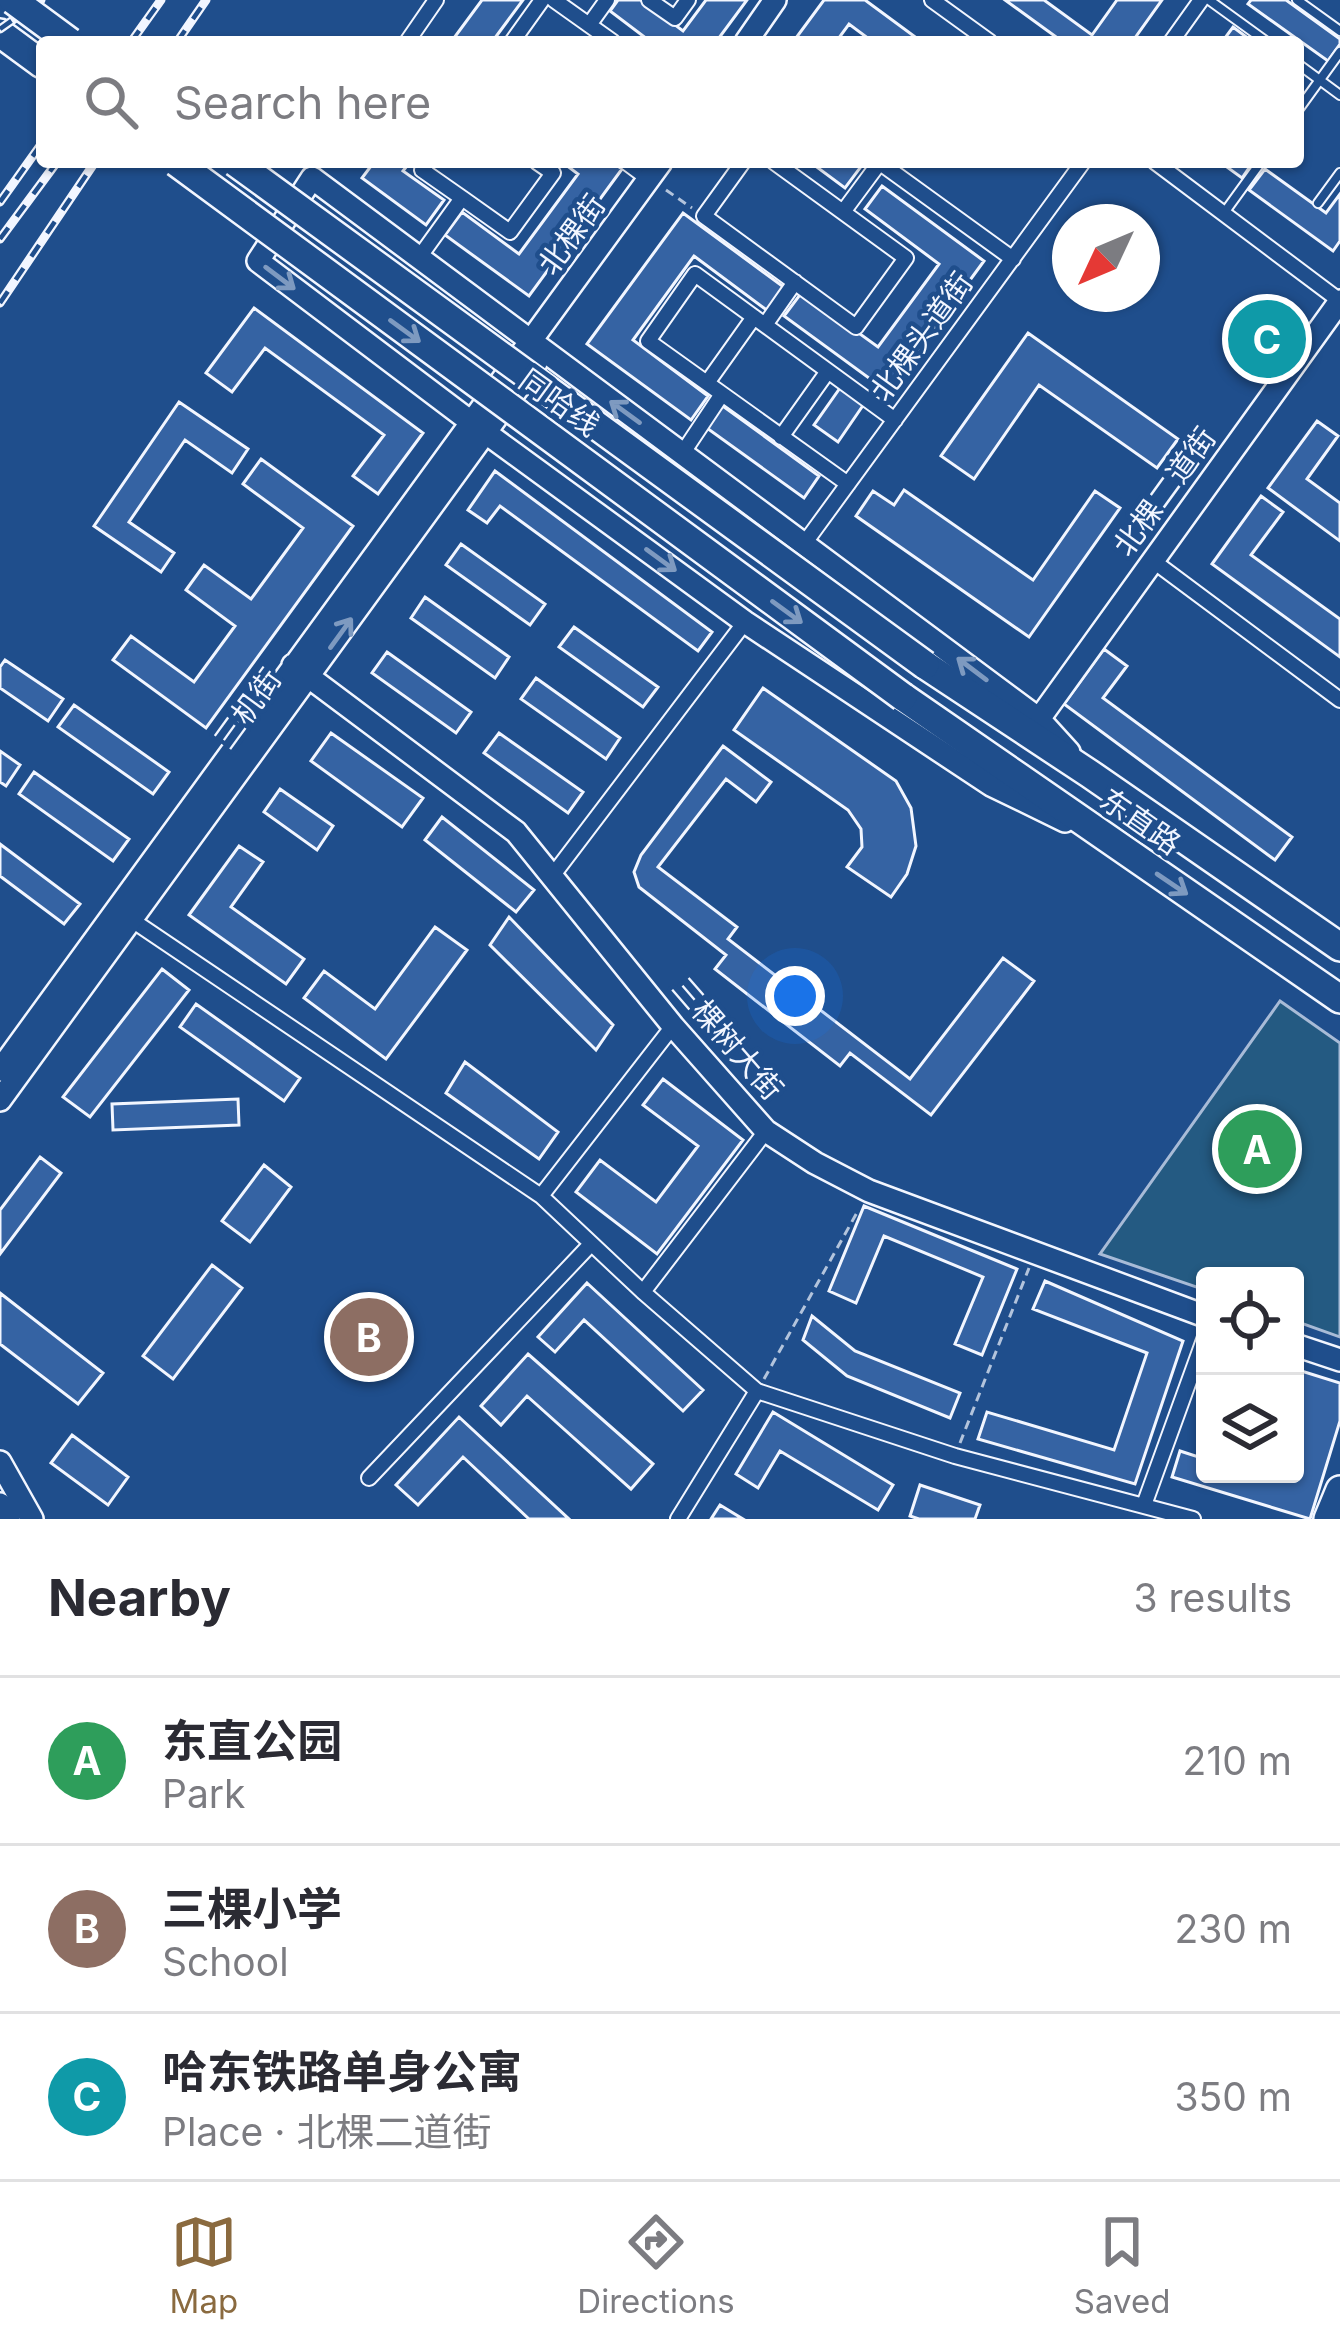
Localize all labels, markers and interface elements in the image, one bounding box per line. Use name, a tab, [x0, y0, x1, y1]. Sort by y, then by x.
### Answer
search box	[36, 36, 1304, 168]
icon: search	[78, 69, 144, 135]
text: Search here	[174, 75, 431, 130]
street label: 北棵街	[530, 187, 612, 281]
north arrow	[1052, 204, 1160, 312]
one-way arrow	[263, 264, 296, 290]
street label: 北棵头道街	[863, 265, 980, 408]
pin: C	[1228, 294, 1306, 384]
one-way arrow	[388, 317, 421, 343]
street label: 同哈线	[513, 361, 607, 443]
one-way arrow	[609, 399, 641, 425]
street label: 北棵二道街	[1106, 420, 1223, 563]
one-way arrow	[644, 547, 677, 572]
one-way arrow	[770, 598, 803, 624]
one-way arrow	[328, 617, 354, 650]
one-way arrow	[956, 656, 989, 682]
street label: 三机街	[206, 661, 288, 755]
street label: 东直路	[1093, 781, 1188, 862]
one-way arrow	[1155, 871, 1188, 896]
your location	[765, 966, 825, 1026]
street label: 三棵树大街	[665, 970, 791, 1107]
pin: A	[1218, 1104, 1296, 1194]
map controls	[1196, 1267, 1304, 1483]
button: locate	[1196, 1267, 1304, 1375]
pin: B	[330, 1292, 408, 1382]
button: layers	[1196, 1375, 1304, 1483]
text: Nearby	[48, 1567, 231, 1628]
text: 3 results	[1134, 1574, 1292, 1621]
text: 东直公园	[162, 1713, 342, 1768]
text: A	[72, 1737, 102, 1784]
text: 210 m	[1183, 1737, 1292, 1784]
text: Park	[162, 1770, 246, 1817]
text: 三棵小学	[162, 1881, 342, 1936]
text: B	[74, 1905, 100, 1952]
text: 230 m	[1174, 1905, 1292, 1952]
text: School	[162, 1938, 289, 1985]
text: 哈东铁路单身公寓	[162, 2044, 522, 2099]
text: C	[73, 2073, 101, 2120]
text: 350 m	[1174, 2073, 1292, 2120]
text: Place · 北棵二道街	[162, 2108, 491, 2155]
tab: Map	[170, 2209, 238, 2321]
tab: Directions	[577, 2209, 735, 2321]
tab: Saved	[1074, 2209, 1170, 2321]

